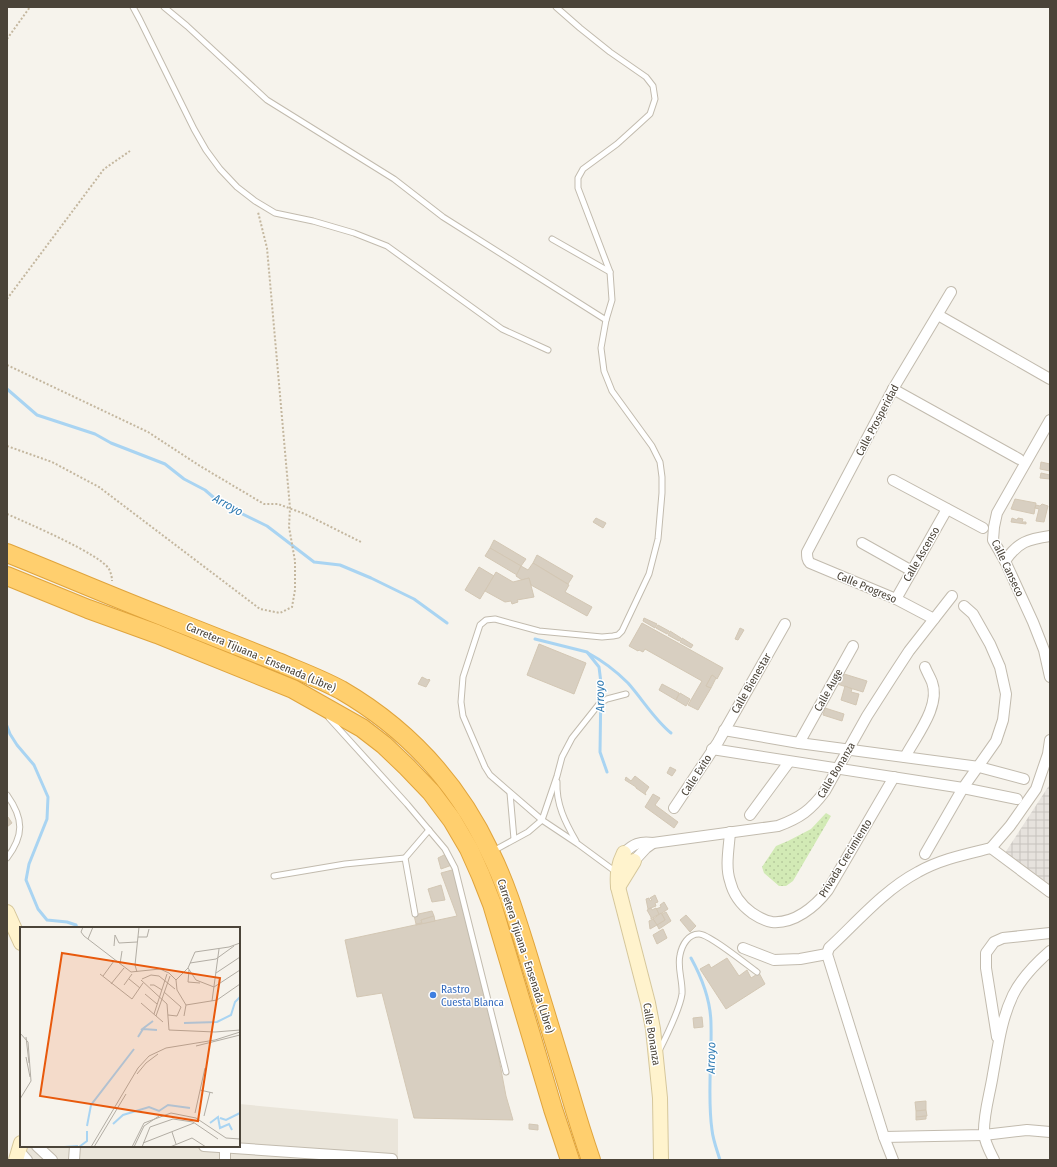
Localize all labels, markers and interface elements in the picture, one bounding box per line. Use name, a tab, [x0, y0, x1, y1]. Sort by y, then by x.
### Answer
street label: Calle Prosperidad	[853, 382, 902, 458]
water label: Arroyo	[210, 491, 245, 519]
street label: Calle Ascenso	[900, 524, 942, 584]
street label: Calle Canseco	[989, 538, 1027, 599]
street label: Calle Progreso	[835, 569, 899, 606]
street label: Carretera Tijuana - Ensenada (Libre)	[184, 620, 338, 695]
street label: Calle Bienestar	[729, 651, 774, 716]
street label: Calle Auge	[811, 667, 845, 714]
water label: Arroyo	[593, 680, 607, 713]
street label: Calle Bonanza	[815, 740, 858, 801]
street label: Calle Exito	[678, 752, 715, 798]
street label: Privada Crecimiento	[816, 817, 875, 900]
street label: Carretera Tijuana - Ensenada (Libre)	[494, 877, 557, 1035]
inset map	[20, 927, 240, 1147]
place label: Rastro Cuesta Blanca	[441, 983, 504, 1009]
marker: Rastro Cuesta Blanca	[428, 990, 438, 1000]
street label: Calle Bonanza	[640, 1002, 663, 1066]
water label: Arroyo	[704, 1042, 718, 1075]

